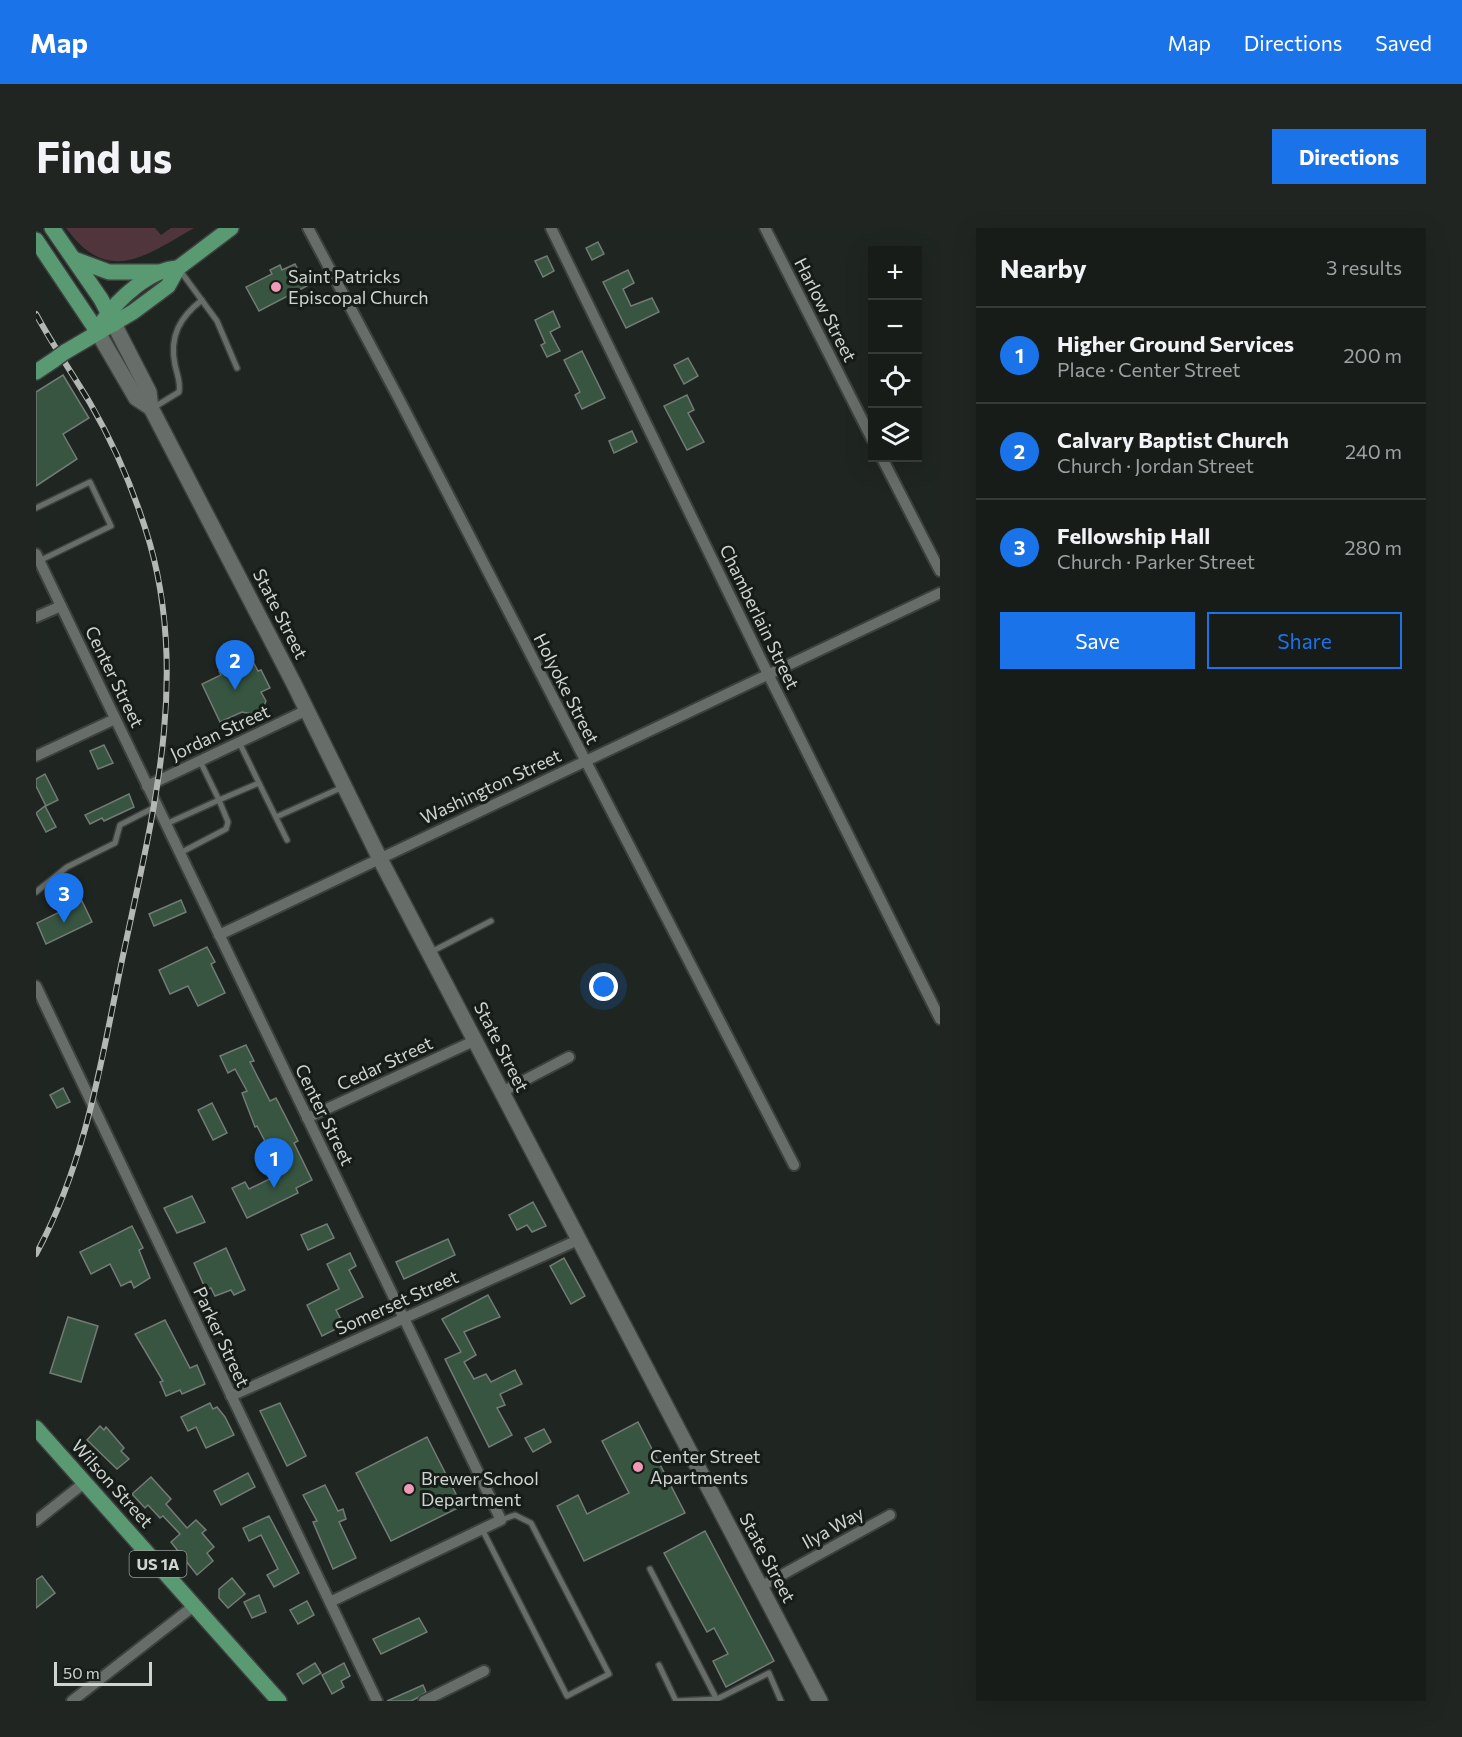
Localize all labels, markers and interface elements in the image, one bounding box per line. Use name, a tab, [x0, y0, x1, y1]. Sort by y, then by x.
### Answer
text: Map	[30, 25, 88, 59]
text: Map	[1168, 30, 1211, 55]
text: Directions	[1244, 30, 1342, 55]
text: Saved	[1375, 30, 1432, 55]
button: Directions	[1272, 129, 1426, 184]
text: Find us	[36, 130, 172, 182]
map controls	[868, 246, 922, 462]
button: +	[868, 246, 922, 300]
text: Nearby	[1000, 252, 1087, 283]
street label: Harlow Street	[790, 254, 862, 365]
text: 3 results	[1326, 255, 1402, 279]
place label: Saint Patricks Episcopal Church	[288, 265, 429, 308]
marker: Saint Patricks Episcopal Church	[269, 280, 283, 294]
button: −	[868, 300, 922, 354]
text: Higher Ground Services	[1057, 330, 1294, 357]
text: 1	[1015, 343, 1024, 367]
text: 200 m	[1344, 343, 1402, 367]
button: locate	[868, 354, 922, 408]
text: Place · Center Street	[1057, 357, 1241, 381]
button: layers	[868, 408, 922, 462]
text: Calvary Baptist Church	[1057, 426, 1289, 453]
text: 2	[1014, 439, 1025, 463]
text: 240 m	[1345, 439, 1402, 463]
text: Church · Jordan Street	[1057, 453, 1254, 477]
text: Fellowship Hall	[1057, 522, 1210, 549]
text: 3	[1014, 535, 1025, 559]
text: 280 m	[1344, 535, 1402, 559]
street label: Chamberlain Street	[715, 541, 804, 693]
text: Church · Parker Street	[1057, 549, 1255, 573]
street label: State Street	[249, 565, 313, 662]
button: Save	[1000, 612, 1195, 669]
button: Share	[1207, 612, 1402, 669]
street label: Center Street	[81, 622, 149, 731]
street label: Holyoke Street	[529, 629, 604, 748]
pin: 2	[216, 640, 254, 690]
street label: Jordan Street	[166, 699, 273, 765]
street label: Washington Street	[417, 744, 564, 828]
pin: 3	[45, 874, 84, 923]
your location	[589, 972, 618, 1001]
street label: State Street	[470, 998, 534, 1095]
street label: Cedar Street	[333, 1031, 436, 1095]
street label: Center Street	[291, 1060, 359, 1169]
pin: 1	[254, 1138, 294, 1188]
street label: Somerset Street	[332, 1265, 462, 1339]
street label: Parker Street	[189, 1283, 255, 1390]
street label: Wilson Street	[67, 1435, 158, 1532]
place label: Center Street Apartments	[650, 1445, 760, 1488]
marker: Center Street Apartments	[631, 1460, 645, 1474]
place label: Brewer School Department	[421, 1467, 539, 1510]
marker: Brewer School Department	[402, 1482, 416, 1496]
street label: Ilya Way	[798, 1501, 867, 1553]
street label: State Street	[735, 1509, 801, 1606]
road number: US 1A	[130, 1551, 186, 1577]
scale bar	[54, 1659, 152, 1686]
text: 50 m	[63, 1663, 100, 1682]

